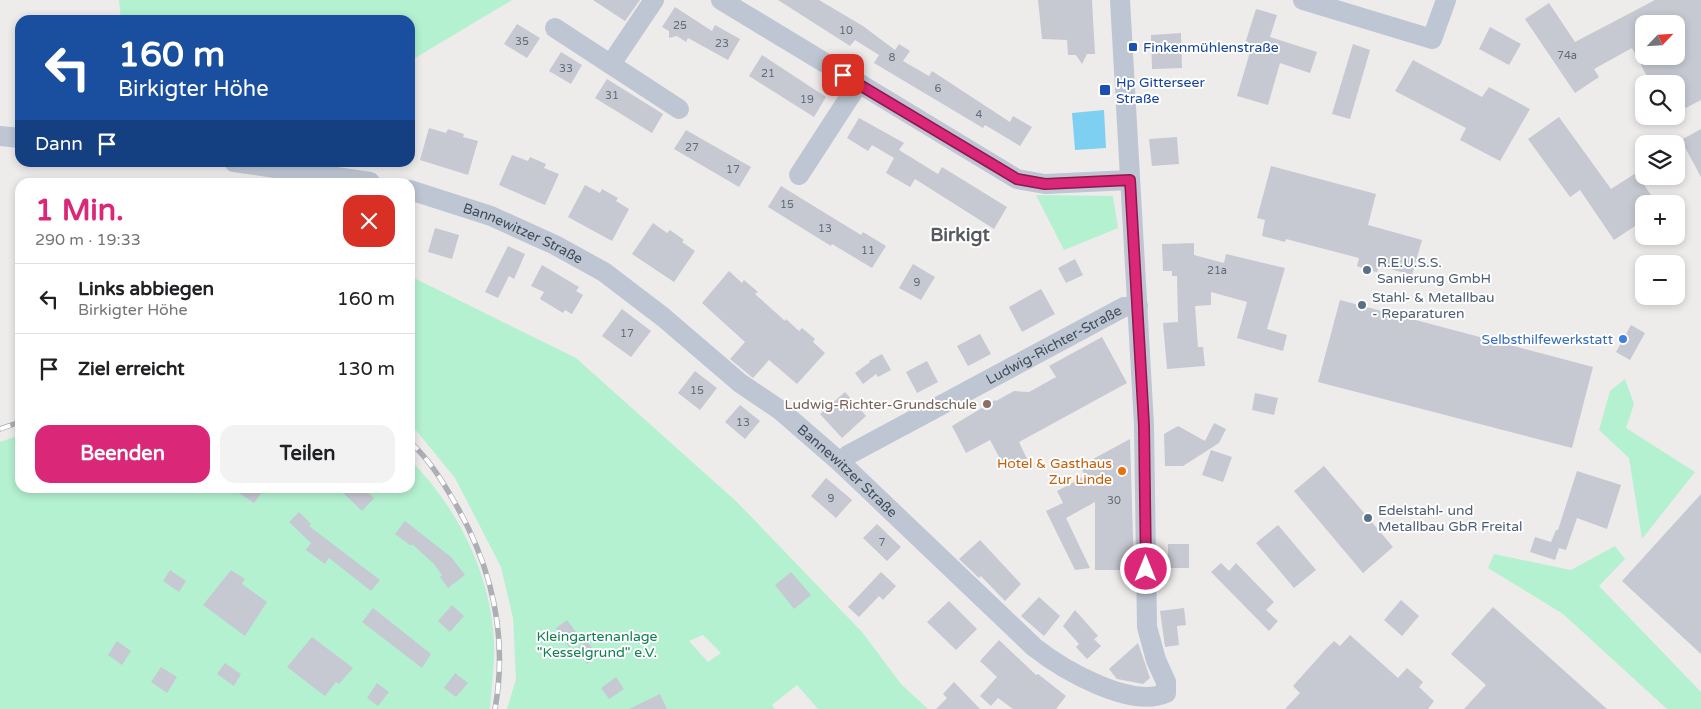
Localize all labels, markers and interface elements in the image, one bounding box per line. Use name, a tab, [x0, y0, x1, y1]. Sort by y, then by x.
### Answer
north arrow	[1635, 15, 1685, 65]
map controls	[1635, 15, 1685, 305]
house number: 25	[673, 19, 687, 32]
house number: 10	[839, 24, 853, 37]
text: 160 m	[118, 34, 225, 76]
icon: left	[35, 35, 100, 100]
house number: 35	[515, 35, 529, 48]
house number: 23	[715, 37, 729, 50]
place label: Finkenmühlenstraße	[1143, 39, 1279, 56]
marker: Finkenmühlenstraße	[1127, 41, 1139, 53]
house number: 74a	[1557, 49, 1577, 62]
house number: 8	[889, 51, 896, 64]
pin	[822, 54, 864, 96]
icon: arrive	[829, 61, 857, 89]
house number: 33	[559, 62, 573, 75]
house number: 21	[761, 67, 775, 80]
place label: Hp Gitterseer Straße	[1116, 74, 1205, 107]
button: search	[1635, 75, 1685, 125]
text: Birkigter Höhe	[118, 76, 269, 102]
house number: 6	[935, 82, 942, 95]
marker: Hp Gitterseer Straße	[1098, 83, 1112, 97]
house number: 31	[605, 89, 619, 102]
house number: 19	[800, 93, 814, 106]
house number: 4	[976, 108, 983, 121]
icon: arrive	[93, 130, 121, 158]
text: Dann	[35, 133, 83, 155]
button: layers	[1635, 135, 1685, 185]
house number: 27	[685, 141, 699, 154]
house number: 17	[726, 163, 740, 176]
text: 1 Min.	[35, 192, 124, 229]
button: close	[343, 195, 395, 247]
button: +	[1635, 195, 1685, 245]
house number: 15	[780, 198, 794, 211]
street label: Bannewitzer Straße	[461, 200, 586, 268]
house number: 13	[818, 222, 832, 235]
district label: Birkigt	[930, 224, 990, 247]
text: 290 m · 19:33	[35, 230, 141, 250]
house number: 11	[861, 244, 875, 257]
place label: R.E.U.S.S. Sanierung GmbH	[1377, 254, 1491, 287]
button: −	[1635, 255, 1685, 305]
house number: 21a	[1207, 264, 1227, 277]
marker: R.E.U.S.S. Sanierung GmbH	[1361, 264, 1373, 276]
house number: 9	[914, 276, 921, 289]
text: Links abbiegen	[78, 278, 214, 300]
icon: left	[35, 285, 63, 313]
text: 160 m	[337, 288, 395, 310]
place label: Stahl- & Metallbau - Reparaturen	[1372, 289, 1495, 322]
marker: Stahl- & Metallbau - Reparaturen	[1356, 299, 1368, 311]
text: Birkigter Höhe	[78, 300, 188, 320]
street label: Ludwig-Richter-Straße	[983, 302, 1125, 388]
house number: 17	[620, 327, 634, 340]
place label: Selbsthilfewerkstatt	[1482, 331, 1614, 348]
marker: Selbsthilfewerkstatt	[1617, 333, 1629, 345]
icon: arrive	[35, 355, 63, 383]
text: Ziel erreicht	[78, 358, 185, 380]
text: 130 m	[337, 358, 395, 380]
house number: 15	[690, 384, 704, 397]
place label: Ludwig-Richter-Grundschule	[785, 396, 977, 413]
marker: Ludwig-Richter-Grundschule	[981, 398, 993, 410]
house number: 13	[736, 416, 750, 429]
street label: Bannewitzer Straße	[794, 421, 901, 521]
button: Beenden	[35, 425, 210, 483]
button: Teilen	[220, 425, 395, 483]
place label: Hotel & Gasthaus Zur Linde	[997, 455, 1112, 488]
marker: Hotel & Gasthaus Zur Linde	[1116, 465, 1128, 477]
house number: 9	[828, 492, 835, 505]
house number: 30	[1107, 494, 1121, 507]
place label: Edelstahl- und Metallbau GbR Freital	[1378, 502, 1523, 535]
marker: Edelstahl- und Metallbau GbR Freital	[1362, 512, 1374, 524]
house number: 7	[879, 536, 886, 549]
position arrow	[1119, 542, 1171, 594]
park label: Kleingartenanlage "Kesselgrund" e.V.	[536, 628, 658, 661]

